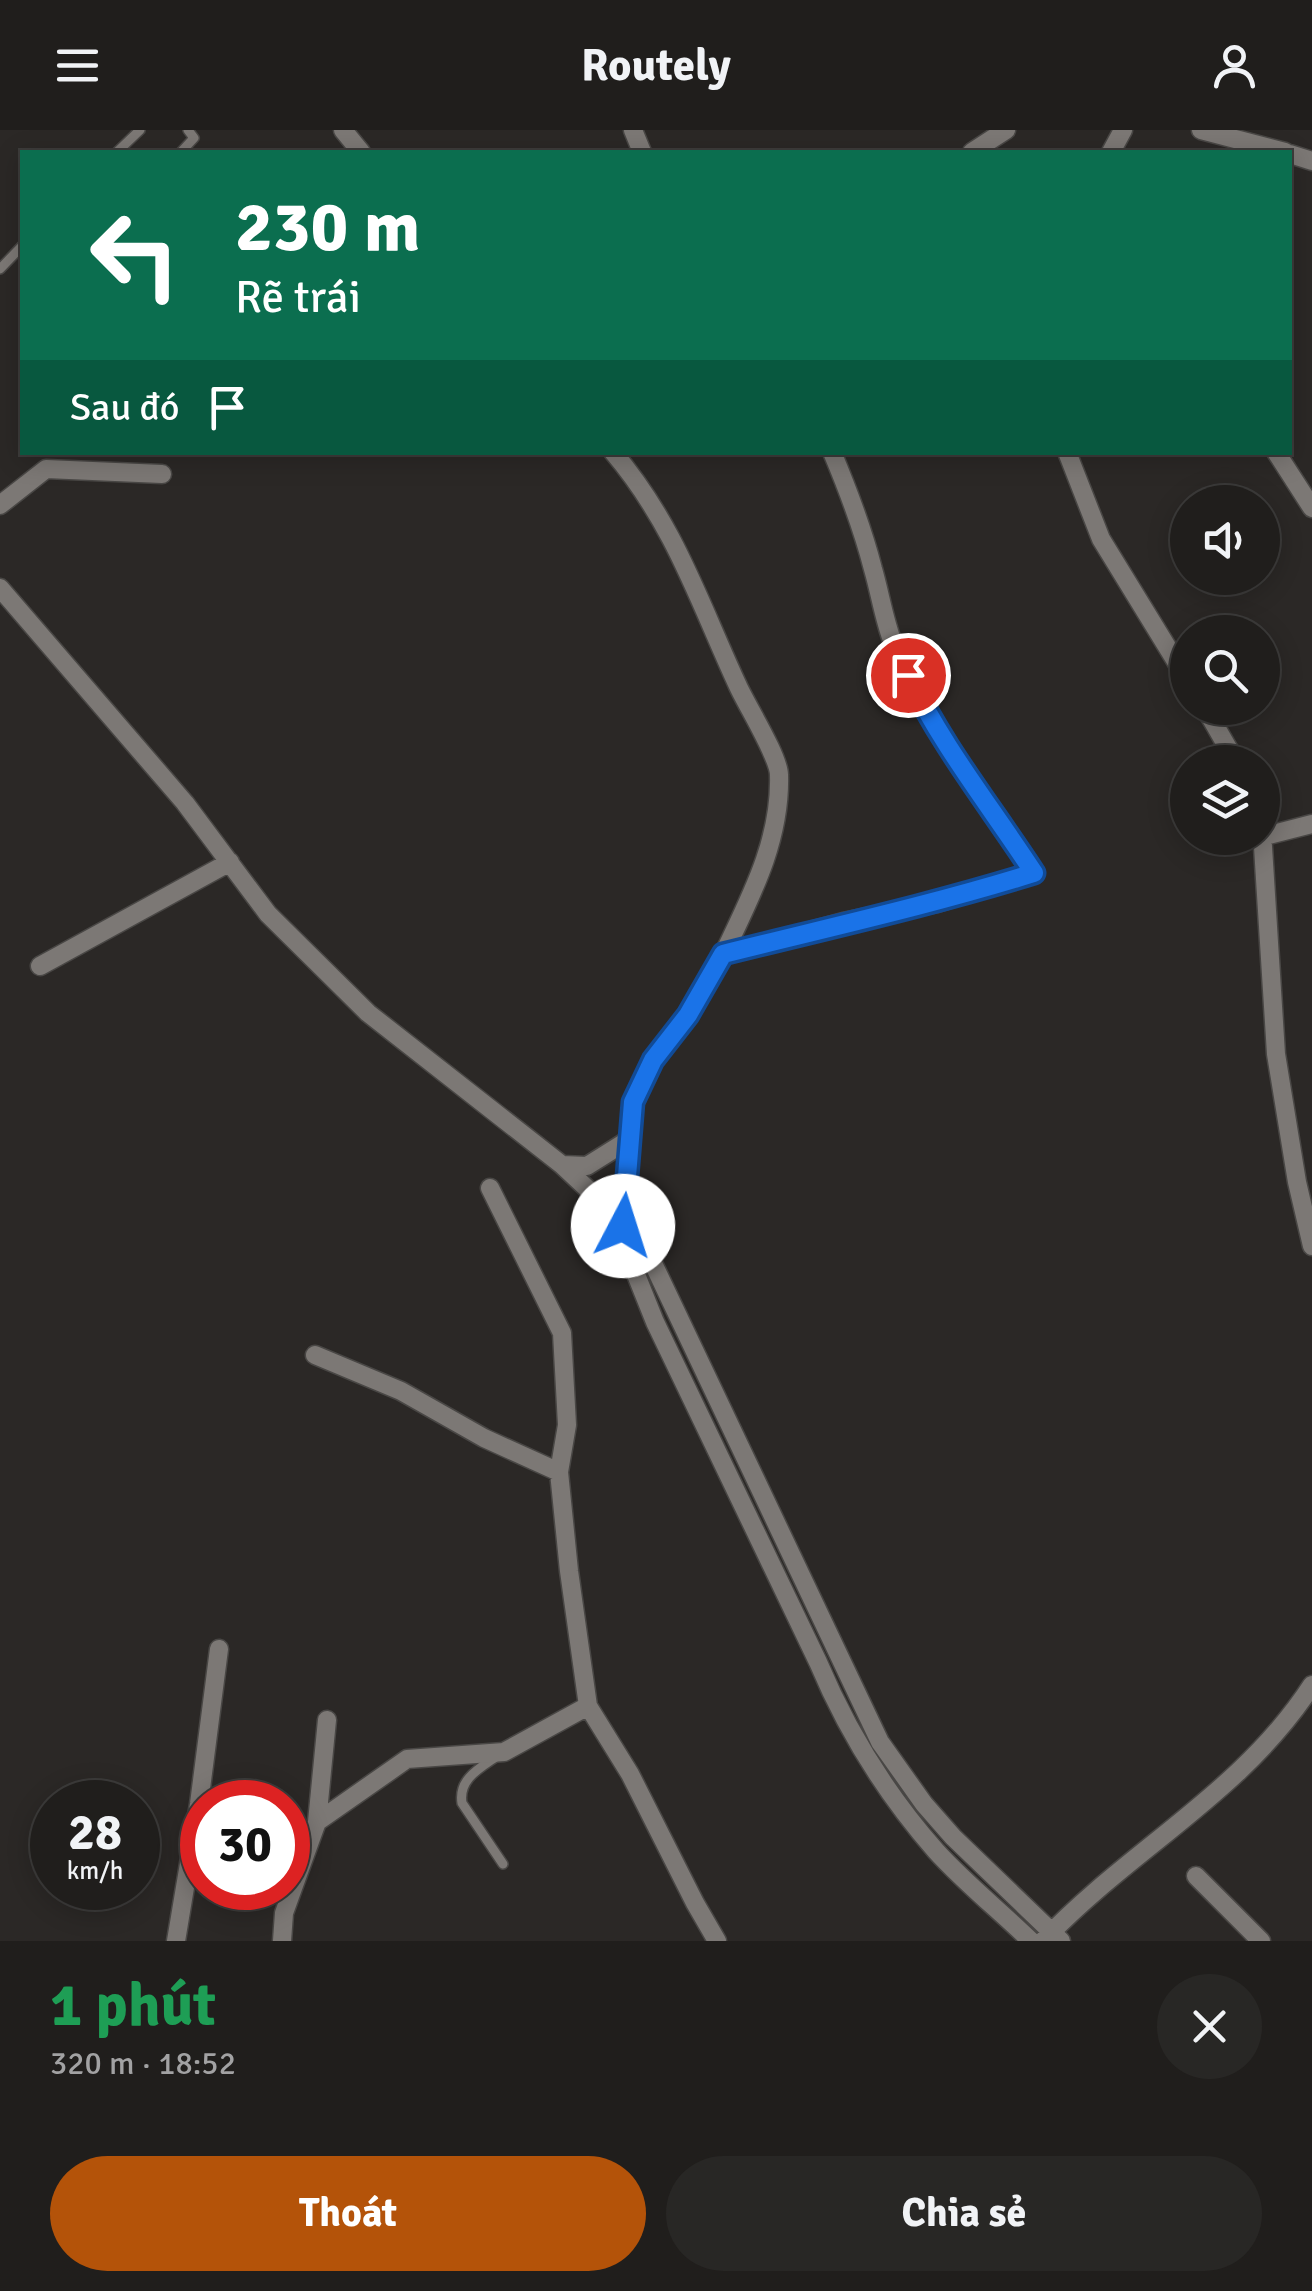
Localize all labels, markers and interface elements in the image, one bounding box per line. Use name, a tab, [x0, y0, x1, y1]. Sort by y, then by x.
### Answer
icon: menu	[50, 38, 105, 93]
text: Routely	[581, 38, 731, 93]
icon: person	[1207, 38, 1262, 93]
text: 230 m	[235, 184, 420, 270]
icon: left	[70, 190, 200, 320]
text: Rẽ trái	[235, 270, 361, 325]
icon: arrive	[200, 380, 255, 435]
text: Sau đó	[70, 384, 180, 431]
map controls	[1170, 485, 1280, 855]
button: sound	[1170, 485, 1280, 595]
button: search	[1170, 615, 1280, 725]
pin	[866, 633, 951, 718]
icon: arrive	[881, 648, 936, 703]
button: layers	[1170, 745, 1280, 855]
position arrow	[571, 1174, 675, 1278]
speed limit sign: 30	[180, 1780, 310, 1910]
text: 28	[68, 1802, 122, 1864]
text: km/h	[67, 1855, 123, 1886]
text: 1 phút	[50, 1969, 216, 2043]
button: close	[1157, 1974, 1262, 2079]
text: 320 m · 18:52	[50, 2044, 236, 2083]
button: Thoát	[50, 2156, 646, 2271]
button: Chia sẻ	[666, 2156, 1262, 2271]

